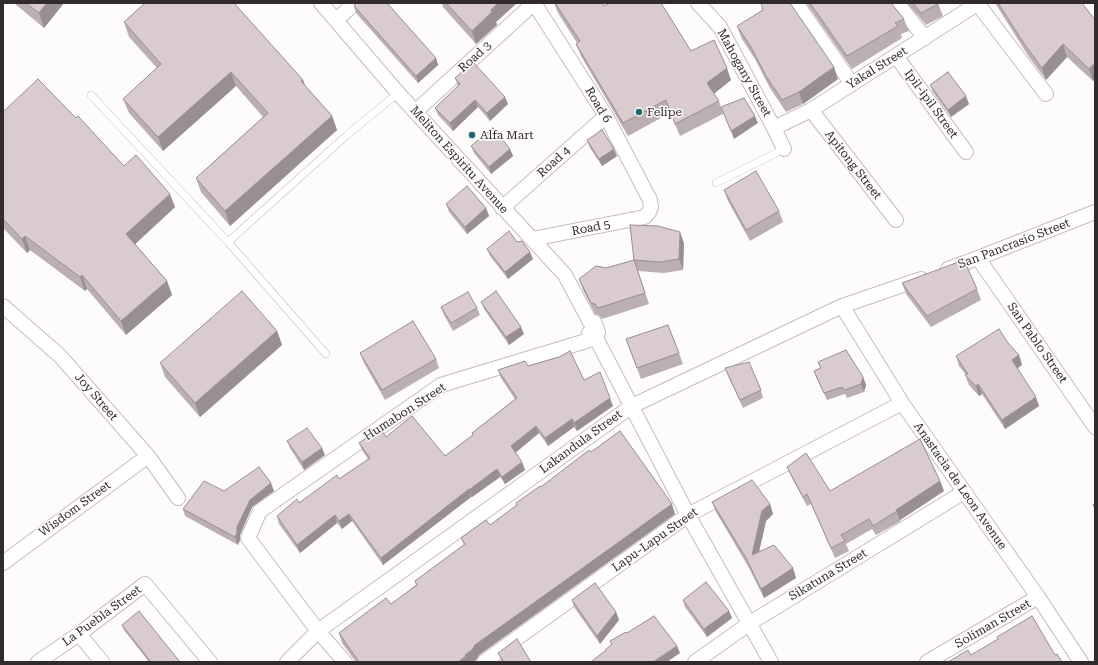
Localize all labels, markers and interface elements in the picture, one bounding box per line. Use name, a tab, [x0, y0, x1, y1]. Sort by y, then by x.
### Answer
street label: Mahogany Street	[714, 27, 774, 119]
street label: Road 3	[456, 39, 494, 75]
street label: Yakal Street	[844, 44, 910, 92]
street label: Ipil-ipil Street	[901, 67, 961, 141]
street label: Road 6	[582, 84, 614, 126]
street label: Meliton Espiritu Avenue	[407, 103, 511, 217]
place label: Felipe	[647, 105, 682, 119]
marker: Felipe	[634, 107, 644, 117]
place label: Alfa Mart	[480, 128, 534, 142]
street label: Apitong Street	[822, 128, 884, 202]
marker: Alfa Mart	[467, 130, 477, 140]
street label: Road 4	[535, 144, 573, 180]
street label: San Pancrasio Street	[956, 216, 1072, 272]
street label: Road 5	[570, 217, 612, 239]
street label: San Pablo Street	[1004, 300, 1070, 386]
street label: Joy Street	[71, 370, 121, 424]
street label: Humabon Street	[361, 380, 449, 444]
street label: Lakandula Street	[537, 407, 625, 477]
street label: Anastacia de Leon Avenue	[911, 420, 1009, 552]
street label: Wisdom Street	[36, 478, 114, 540]
street label: Lapu-Lapu Street	[609, 505, 701, 575]
street label: Sikatuna Street	[786, 546, 870, 604]
street label: La Puebla Street	[60, 582, 144, 650]
street label: Soliman Street	[953, 596, 1033, 652]

